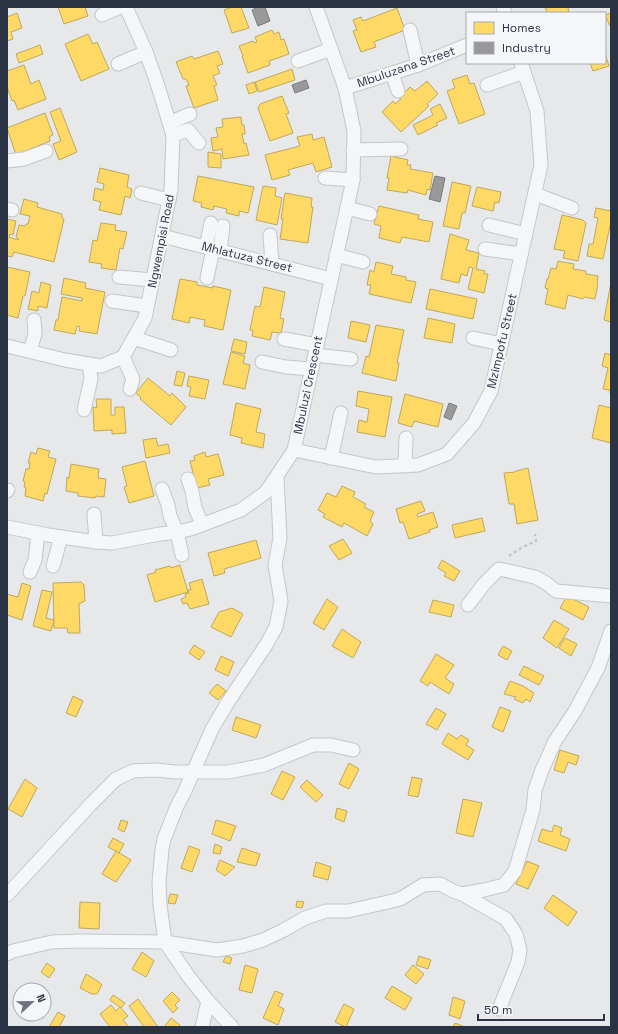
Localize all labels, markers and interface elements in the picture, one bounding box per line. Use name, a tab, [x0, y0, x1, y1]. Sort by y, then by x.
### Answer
legend	[466, 12, 606, 64]
text: Homes	[502, 20, 541, 36]
text: Industry	[502, 40, 551, 56]
street label: Mbuluzana Street	[355, 43, 457, 91]
street label: Ngwempisi Road	[144, 193, 178, 289]
street label: Mhlatuza Street	[200, 238, 294, 276]
street label: Mzimpofu Street	[483, 292, 521, 390]
street label: Mbuluzi Crescent	[290, 334, 326, 436]
north arrow	[12, 982, 52, 1022]
text: N	[33, 992, 49, 1004]
scale bar	[478, 996, 604, 1022]
text: 50 m	[484, 1002, 512, 1018]

